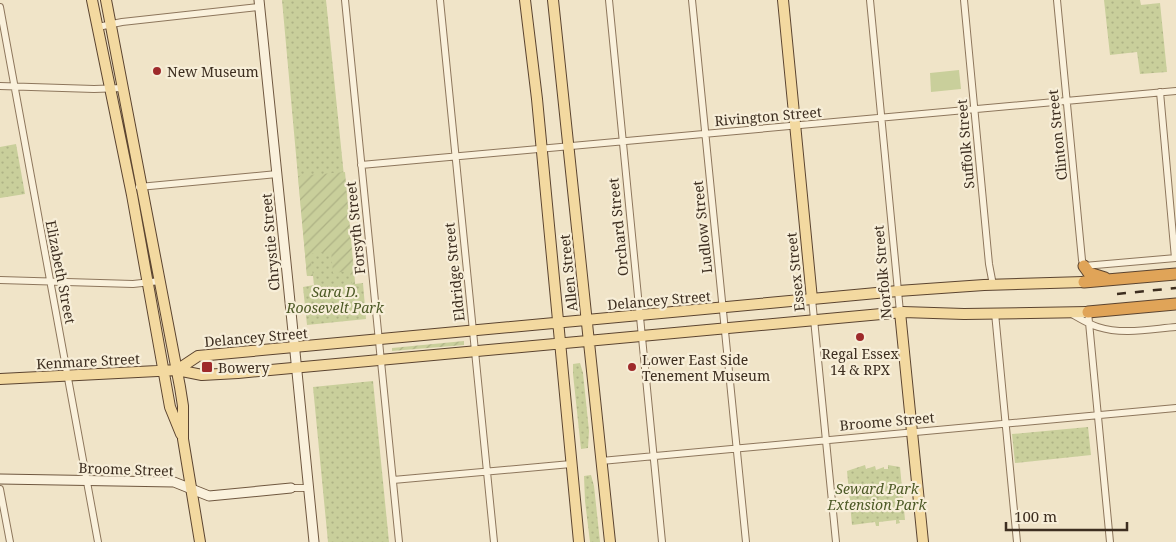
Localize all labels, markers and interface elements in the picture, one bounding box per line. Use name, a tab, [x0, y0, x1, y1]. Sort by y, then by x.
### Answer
place label: New Museum	[167, 62, 259, 81]
marker: New Museum	[151, 65, 163, 77]
street label: Clinton Street	[1043, 89, 1071, 181]
street label: Suffolk Street	[952, 98, 978, 190]
street label: Rivington Street	[714, 102, 822, 130]
street label: Orchard Street	[603, 177, 633, 277]
street label: Ludlow Street	[688, 180, 716, 274]
street label: Forsyth Street	[341, 181, 369, 275]
street label: Chrystie Street	[256, 192, 284, 292]
street label: Elizabeth Street	[42, 219, 80, 325]
street label: Eldridge Street	[439, 222, 469, 322]
street label: Norfolk Street	[868, 224, 896, 320]
street label: Essex Street	[781, 231, 809, 313]
street label: Allen Street	[554, 233, 582, 313]
park label: Sara D. Roosevelt Park	[285, 282, 385, 317]
street label: Delancey Street	[606, 286, 712, 314]
street label: Delancey Street	[203, 323, 309, 351]
marker: Regal Essex 14 & RPX	[854, 331, 866, 343]
place label: Regal Essex 14 & RPX	[822, 344, 899, 379]
street label: Kenmare Street	[36, 349, 140, 373]
place label: Lower East Side Tenement Museum	[642, 350, 770, 385]
place label: Bowery	[218, 358, 269, 377]
marker: Bowery	[200, 360, 214, 374]
marker: Lower East Side Tenement Museum	[626, 361, 638, 373]
street label: Broome Street	[839, 407, 935, 435]
street label: Broome Street	[78, 458, 174, 480]
park label: Seward Park Extension Park	[827, 479, 927, 514]
scale bar	[1006, 500, 1127, 532]
text: 100 m	[1014, 506, 1057, 526]

